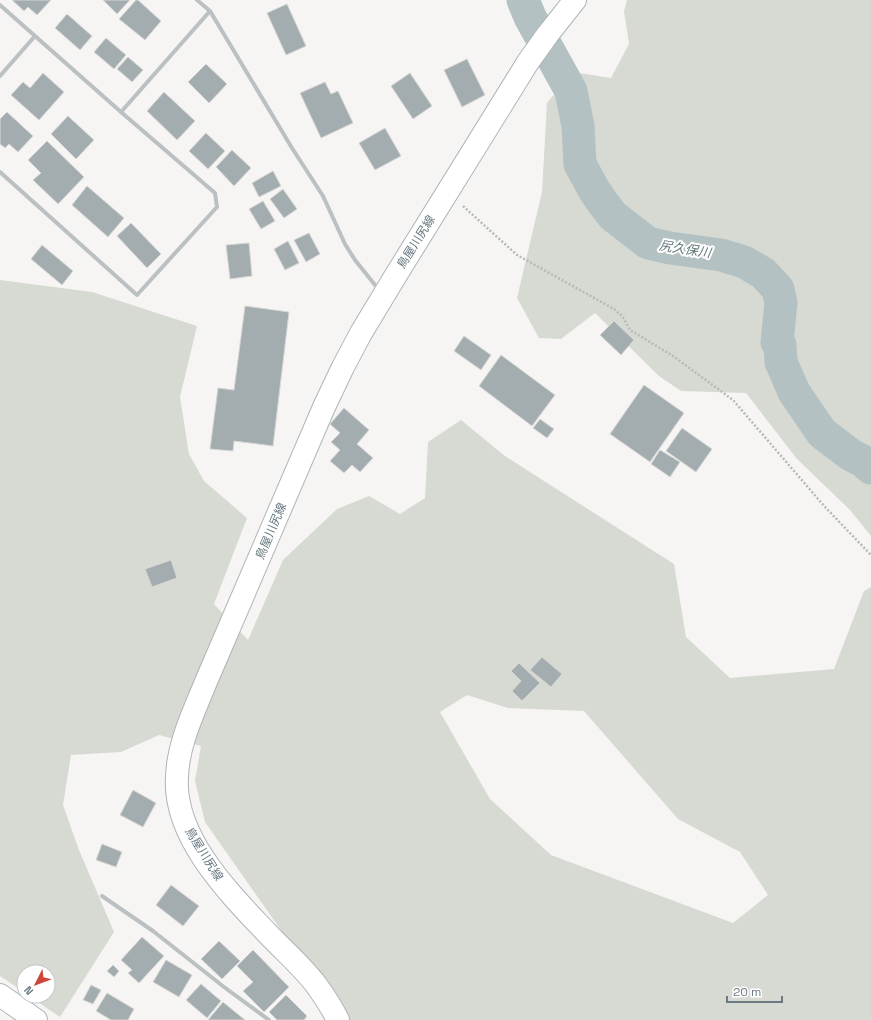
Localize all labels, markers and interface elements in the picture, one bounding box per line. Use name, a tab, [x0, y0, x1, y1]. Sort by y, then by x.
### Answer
street label: 鳥屋川尻線	[393, 212, 439, 272]
water label: 尻久保川	[658, 237, 714, 262]
street label: 鳥屋川尻線	[252, 500, 290, 562]
street label: 鳥屋川尻線	[181, 824, 227, 884]
north arrow	[16, 964, 56, 1004]
scale bar	[727, 978, 782, 1004]
text: N	[21, 983, 36, 998]
text: 20 m	[733, 984, 761, 1000]

